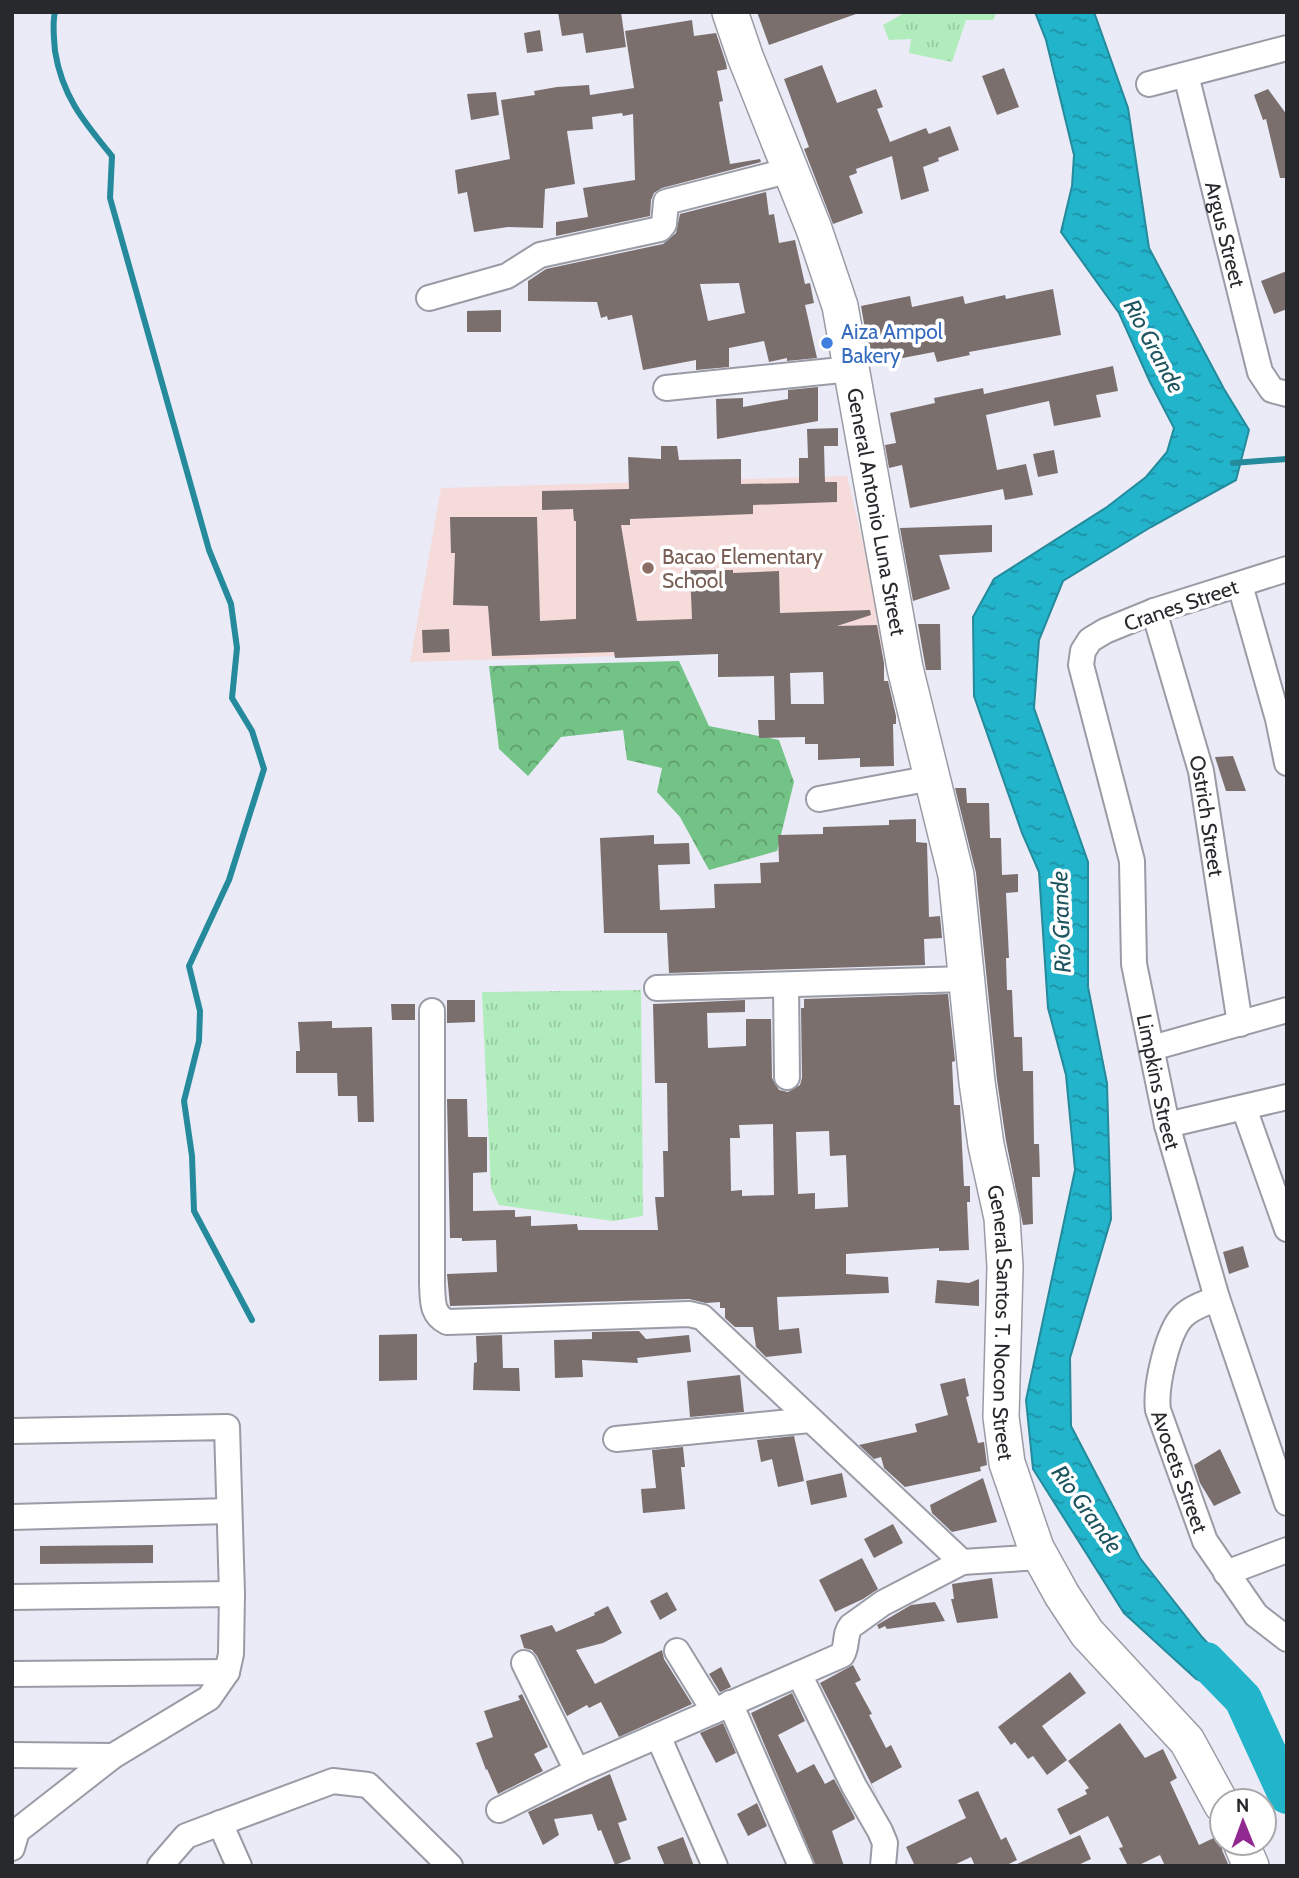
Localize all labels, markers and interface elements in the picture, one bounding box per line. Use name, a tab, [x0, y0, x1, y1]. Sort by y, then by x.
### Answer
street label: Argus Street	[1200, 179, 1251, 290]
water label: Rio Grande	[1118, 294, 1190, 398]
place label: Aiza Ampol Bakery	[841, 319, 943, 368]
marker: Aiza Ampol Bakery	[819, 335, 835, 351]
street label: General Antonio Luna Street	[842, 386, 911, 638]
place label: Bacao Elementary School	[662, 544, 823, 593]
marker: Bacao Elementary School	[640, 560, 656, 576]
street label: Cranes Street	[1121, 574, 1241, 636]
street label: Ostrich Street	[1184, 752, 1230, 878]
water label: Rio Grande	[1045, 870, 1077, 974]
street label: Limpkins Street	[1132, 1012, 1186, 1153]
street label: General Santos T. Nocon Street	[983, 1182, 1019, 1462]
street label: Avocets Street	[1147, 1407, 1214, 1536]
water label: Rio Grande	[1046, 1459, 1128, 1559]
north arrow	[1208, 1787, 1278, 1857]
text: N	[1236, 1794, 1250, 1817]

